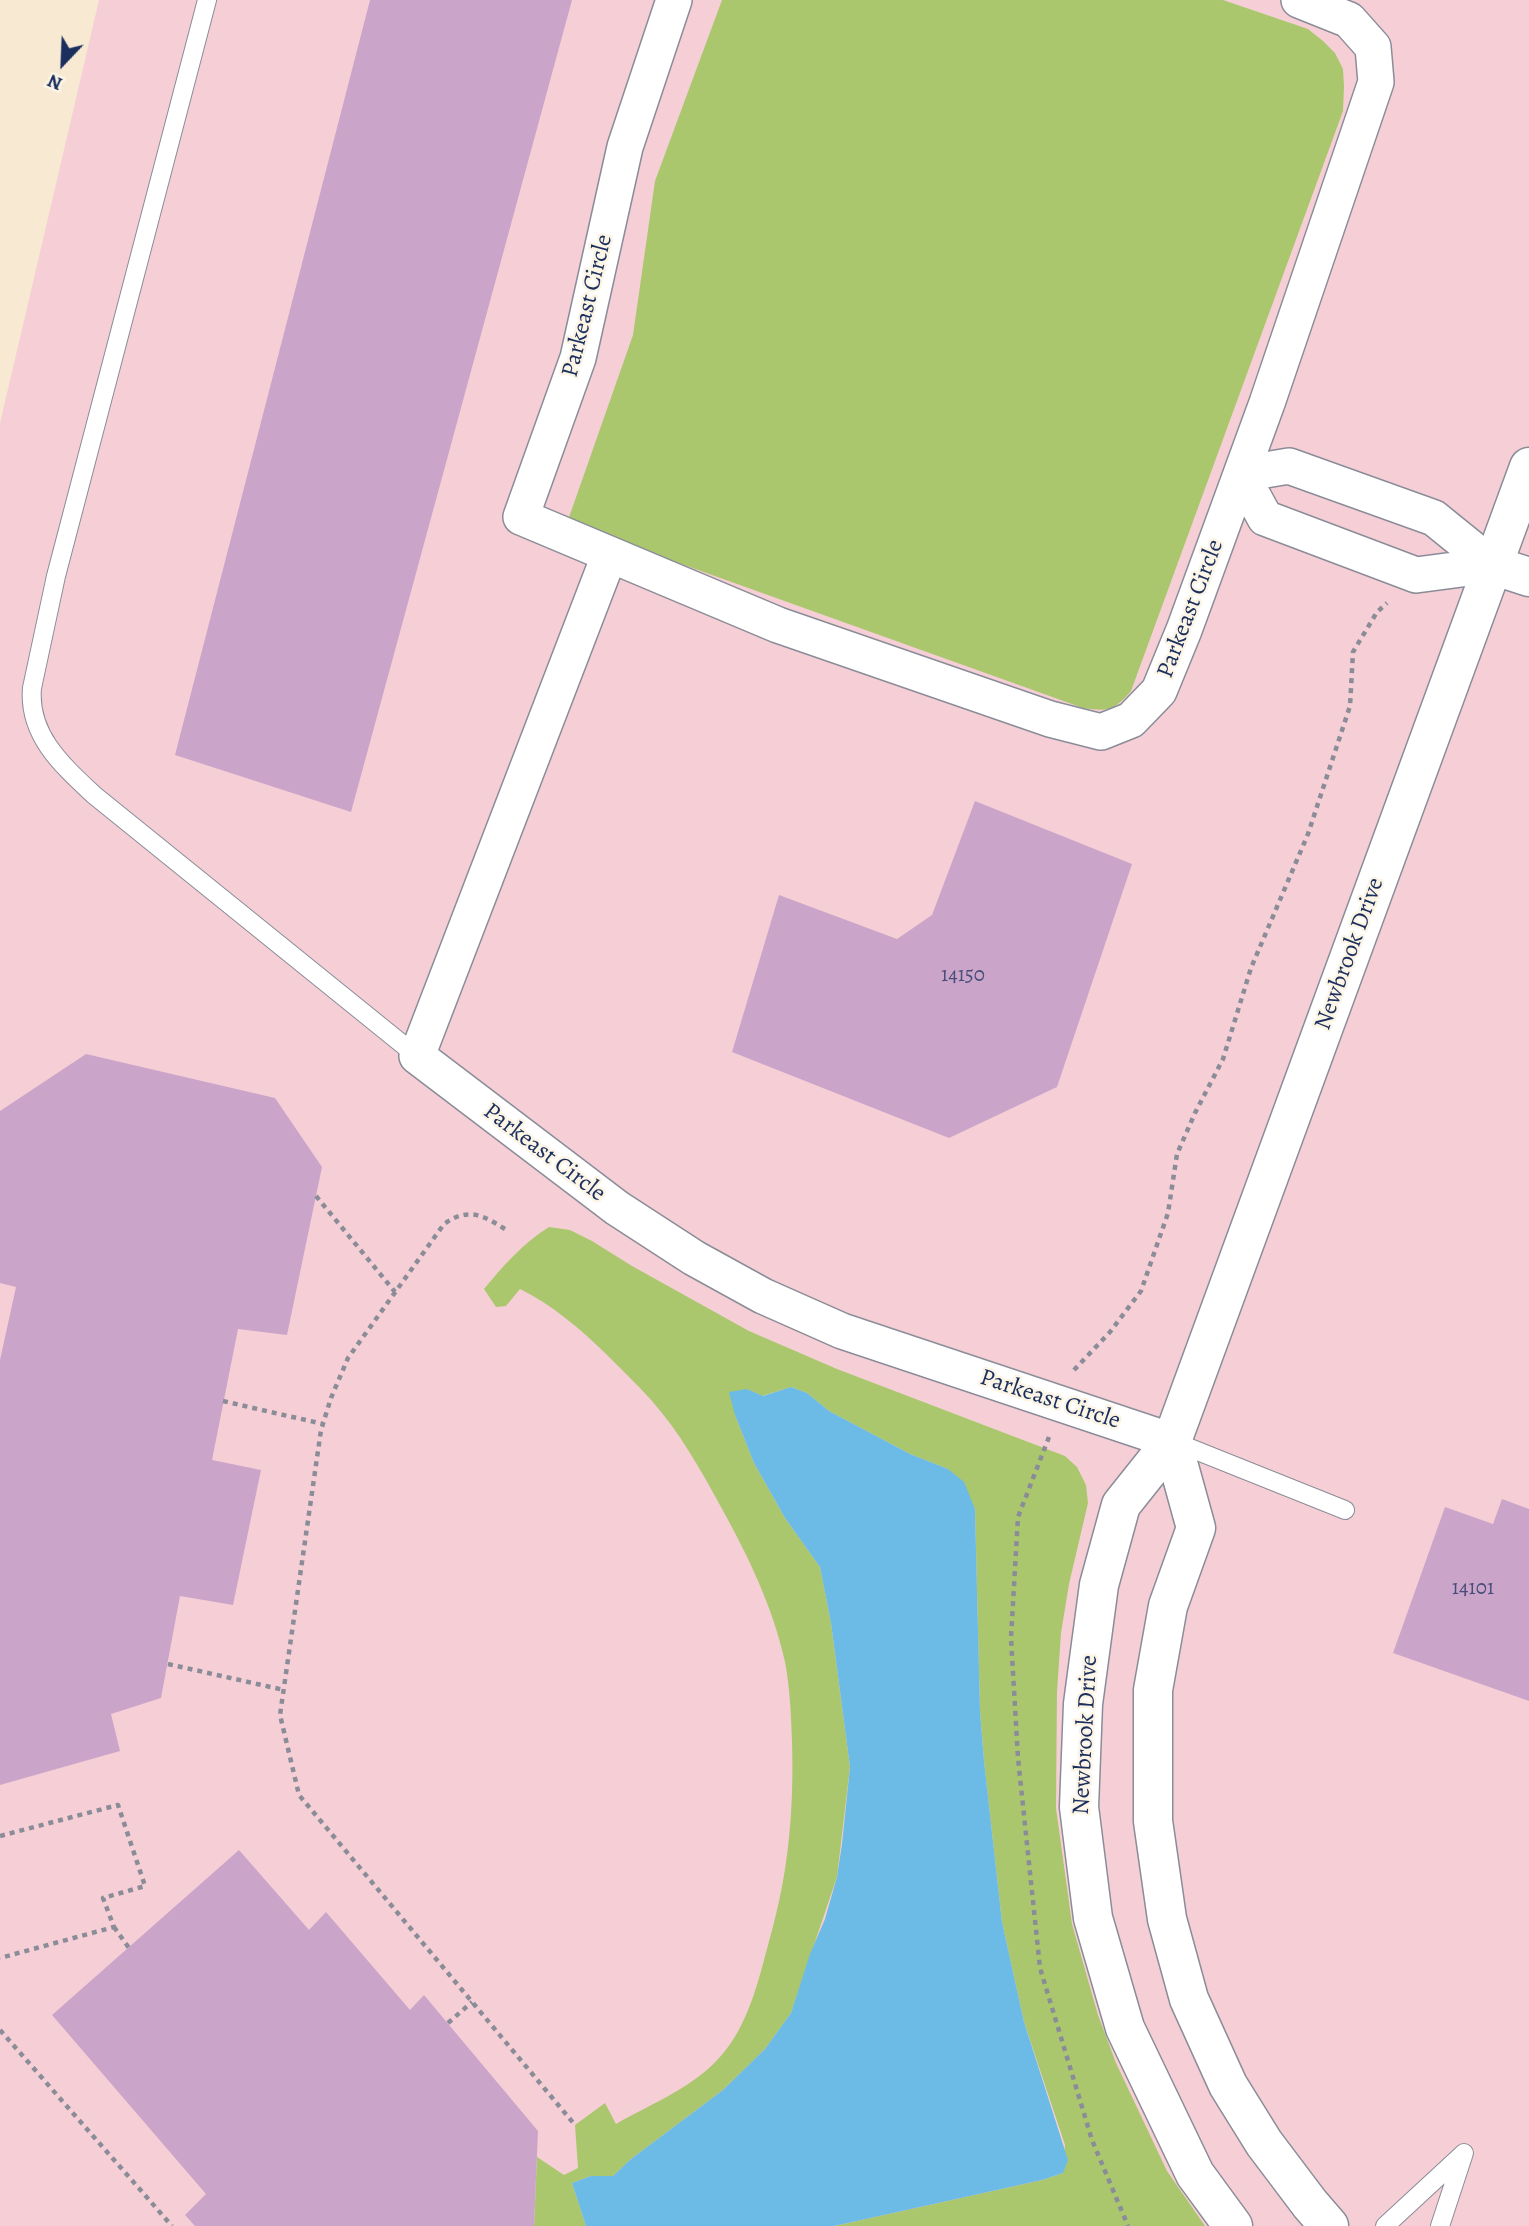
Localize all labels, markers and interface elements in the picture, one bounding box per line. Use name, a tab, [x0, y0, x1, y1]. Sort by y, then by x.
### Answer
north arrow	[28, 28, 98, 98]
text: N	[43, 68, 66, 97]
street label: Parkeast Circle	[556, 232, 620, 380]
street label: Parkeast Circle	[1151, 536, 1231, 682]
street label: Newbrook Drive	[1309, 874, 1391, 1034]
house number: 14150	[941, 963, 985, 989]
street label: Parkeast Circle	[477, 1098, 611, 1208]
street label: Parkeast Circle	[976, 1364, 1124, 1436]
house number: 14101	[1452, 1576, 1494, 1602]
street label: Newbrook Drive	[1067, 1654, 1105, 1816]

